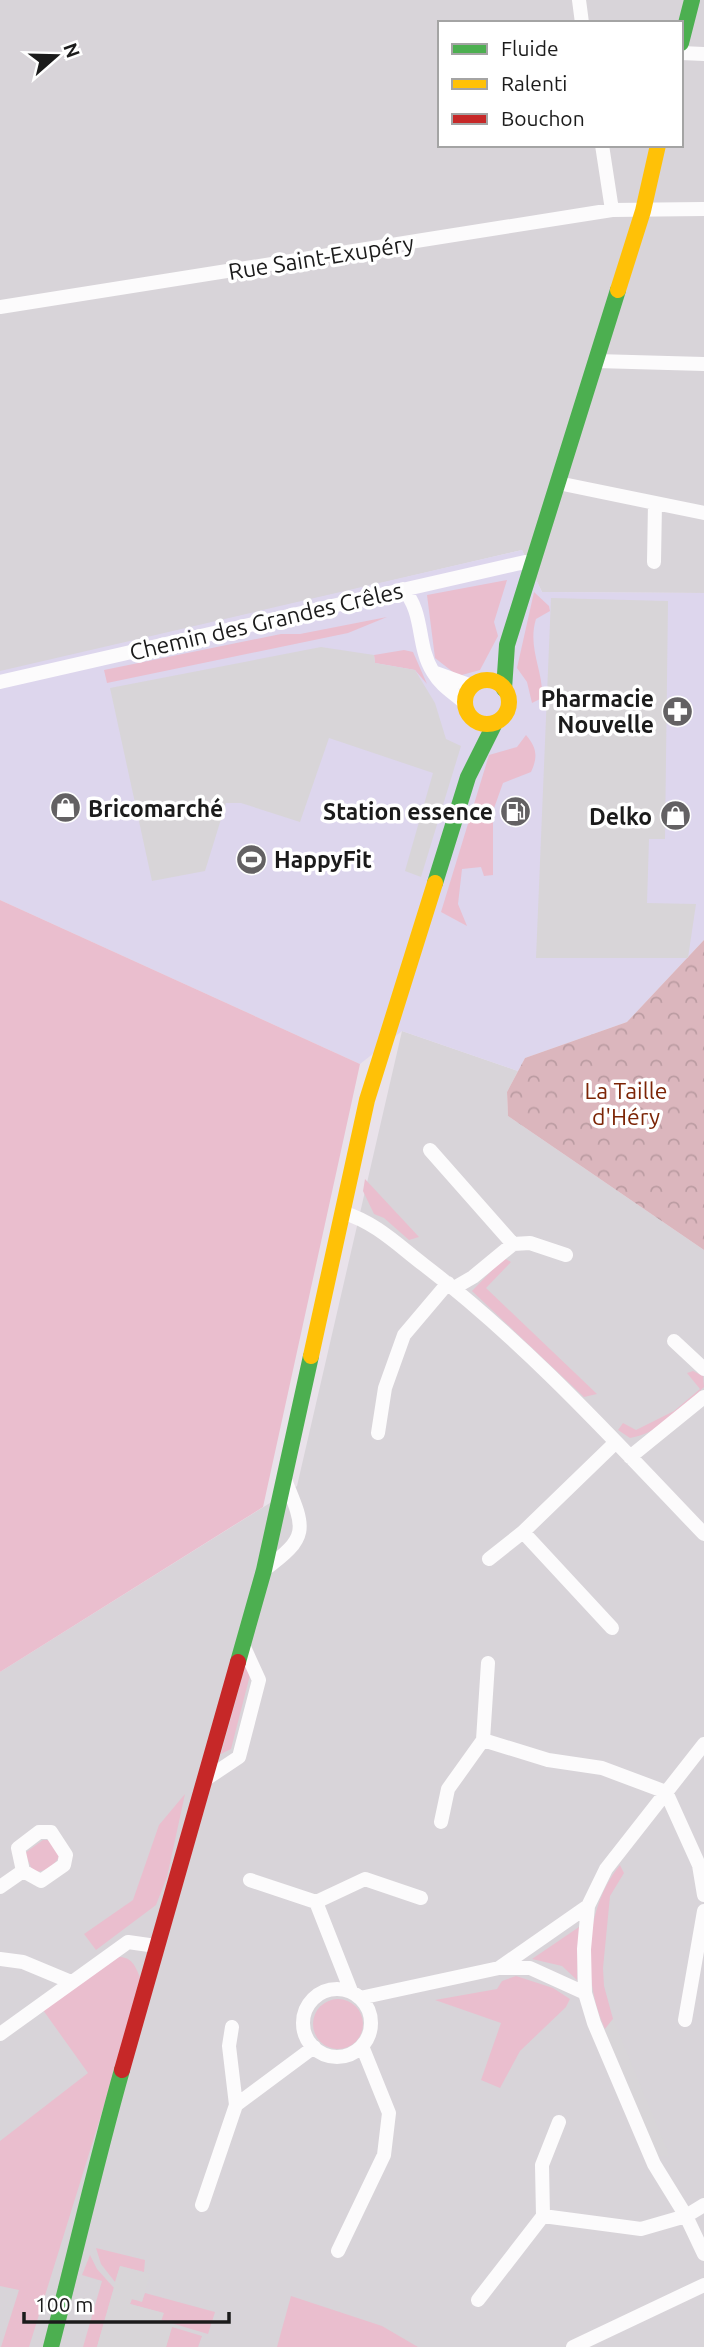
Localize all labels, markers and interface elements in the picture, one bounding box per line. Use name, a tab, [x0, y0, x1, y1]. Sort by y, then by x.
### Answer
north arrow	[21, 21, 91, 91]
legend	[438, 21, 683, 147]
text: Fluide	[501, 36, 559, 60]
text: N	[59, 40, 85, 61]
text: Ralenti	[501, 71, 567, 95]
text: Bouchon	[501, 106, 585, 130]
street label: Rue Saint-Exupéry	[226, 230, 416, 284]
street label: Chemin des Grandes Crêles	[127, 577, 405, 665]
place label: Pharmacie Nouvelle	[541, 686, 654, 737]
pharmacy icon: Pharmacie Nouvelle	[660, 694, 694, 728]
shop icon: Bricomarché	[48, 791, 82, 825]
fuel station icon: Station essence	[499, 794, 533, 828]
place label: Bricomarché	[88, 796, 223, 821]
place label: Station essence	[323, 799, 493, 824]
shop icon: Delko	[658, 799, 692, 833]
place label: Delko	[589, 804, 652, 829]
sports icon: HappyFit	[234, 842, 268, 876]
place label: HappyFit	[274, 847, 372, 872]
park label: La Taille d'Héry	[585, 1078, 667, 1129]
scale bar	[24, 2280, 229, 2324]
text: 100 m	[35, 2292, 93, 2316]

